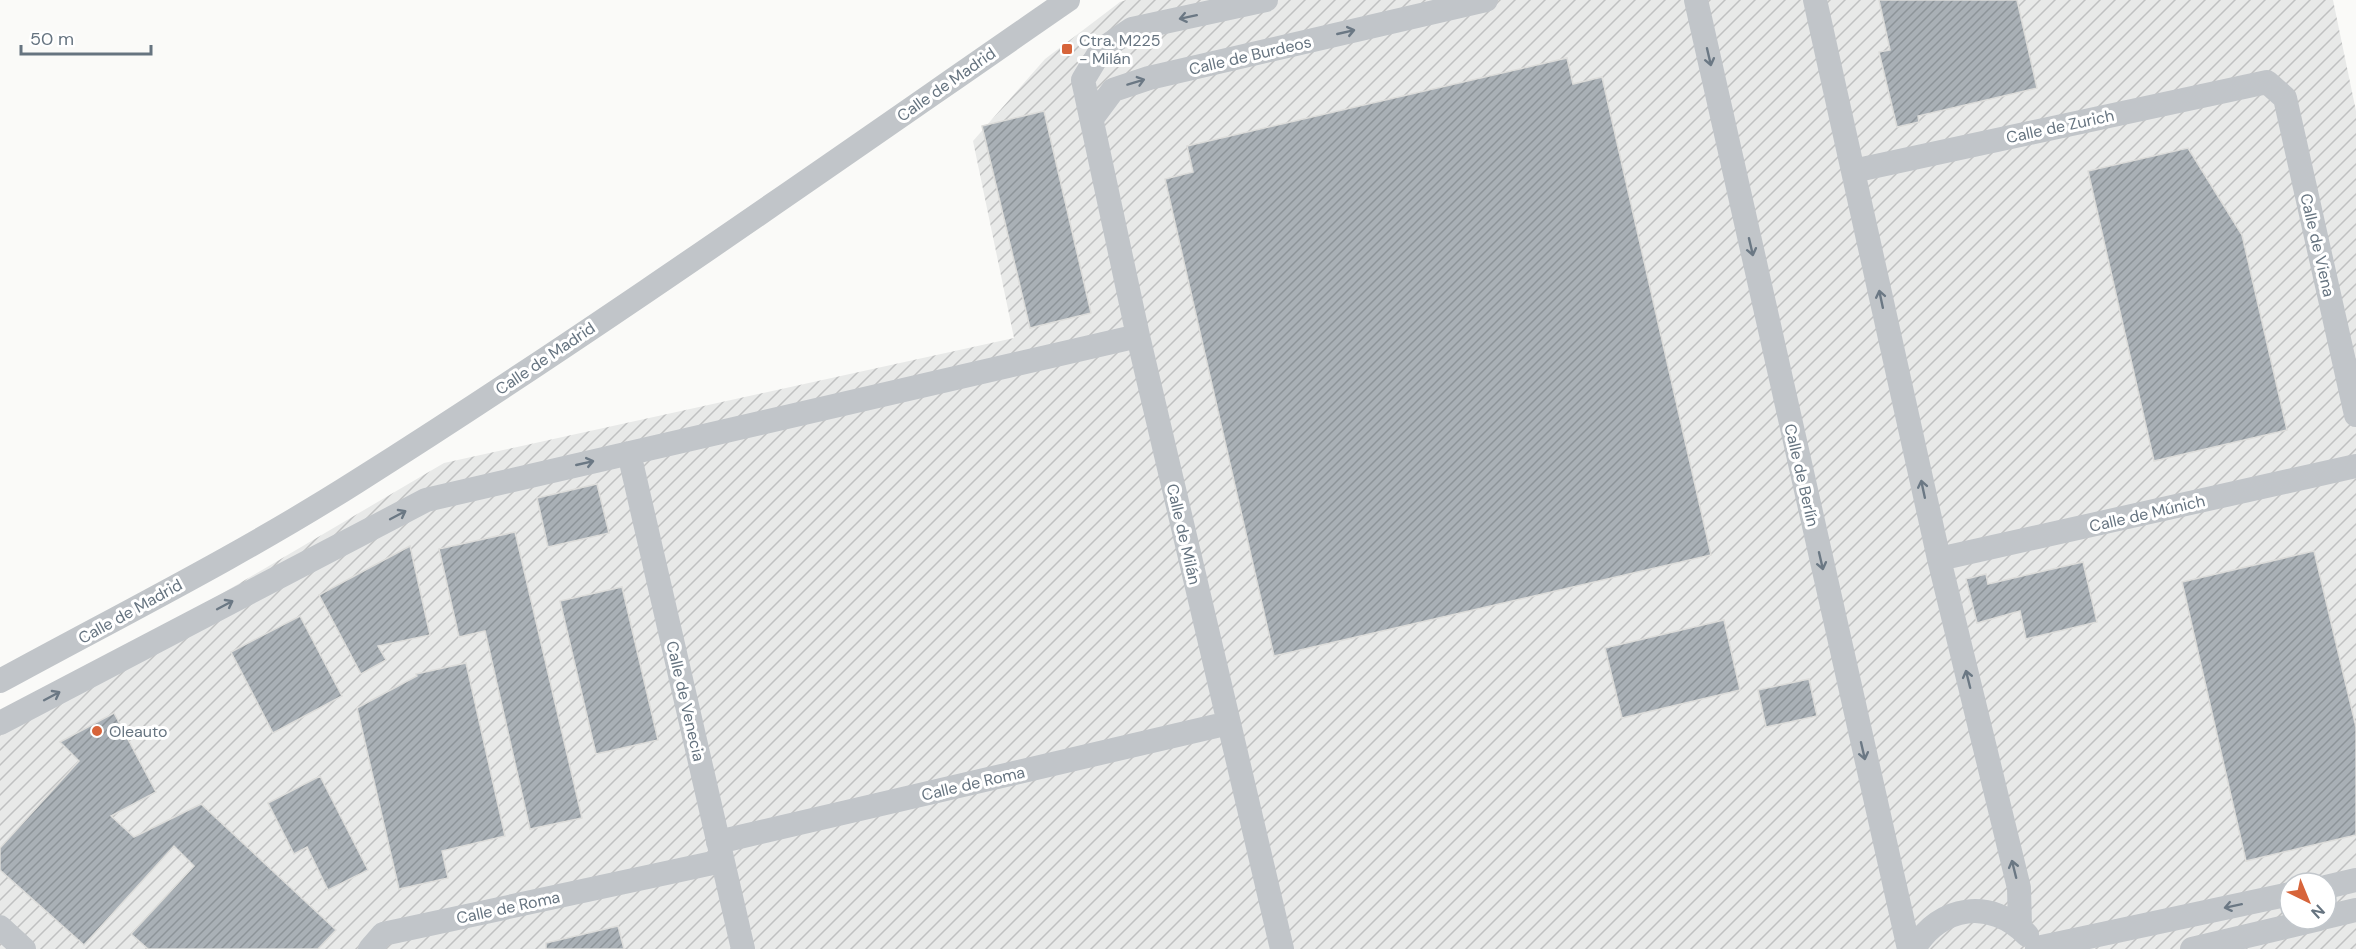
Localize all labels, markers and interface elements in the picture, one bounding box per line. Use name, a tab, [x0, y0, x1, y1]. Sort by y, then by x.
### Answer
one-way arrow	[1179, 12, 1198, 23]
scale bar	[21, 18, 152, 56]
one-way arrow	[1337, 26, 1356, 38]
text: 50 m	[30, 27, 74, 51]
place label: Ctra. M225 - Milán	[1079, 30, 1160, 69]
street label: Calle de Burdeos	[1187, 31, 1313, 80]
marker: Ctra. M225 - Milán	[1060, 42, 1074, 56]
street label: Calle de Madrid	[893, 43, 1000, 126]
one-way arrow	[1703, 47, 1715, 66]
one-way arrow	[1126, 76, 1145, 87]
street label: Calle de Zurich	[2004, 105, 2116, 148]
street label: Calle de Viena	[2295, 191, 2340, 299]
one-way arrow	[1746, 237, 1757, 257]
one-way arrow	[1875, 289, 1886, 309]
street label: Calle de Madrid	[491, 317, 599, 400]
street label: Calle de Berlín	[1779, 422, 1824, 529]
one-way arrow	[575, 457, 594, 469]
one-way arrow	[1917, 480, 1928, 499]
street label: Calle de Milán	[1162, 482, 1205, 587]
street label: Calle de Múnich	[2087, 490, 2207, 537]
one-way arrow	[388, 509, 406, 520]
one-way arrow	[1816, 550, 1827, 570]
street label: Calle de Madrid	[74, 574, 186, 649]
one-way arrow	[215, 599, 233, 610]
street label: Calle de Venecia	[661, 639, 710, 763]
one-way arrow	[1961, 670, 1973, 689]
one-way arrow	[43, 689, 61, 701]
place label: Oleauto	[109, 721, 167, 742]
marker: Oleauto	[90, 724, 104, 738]
one-way arrow	[1858, 741, 1870, 760]
street label: Calle de Roma	[919, 761, 1027, 806]
one-way arrow	[2007, 859, 2019, 878]
north arrow	[2278, 871, 2338, 931]
street label: Calle de Roma	[454, 886, 562, 929]
text: N	[2306, 900, 2329, 923]
one-way arrow	[2224, 901, 2243, 913]

